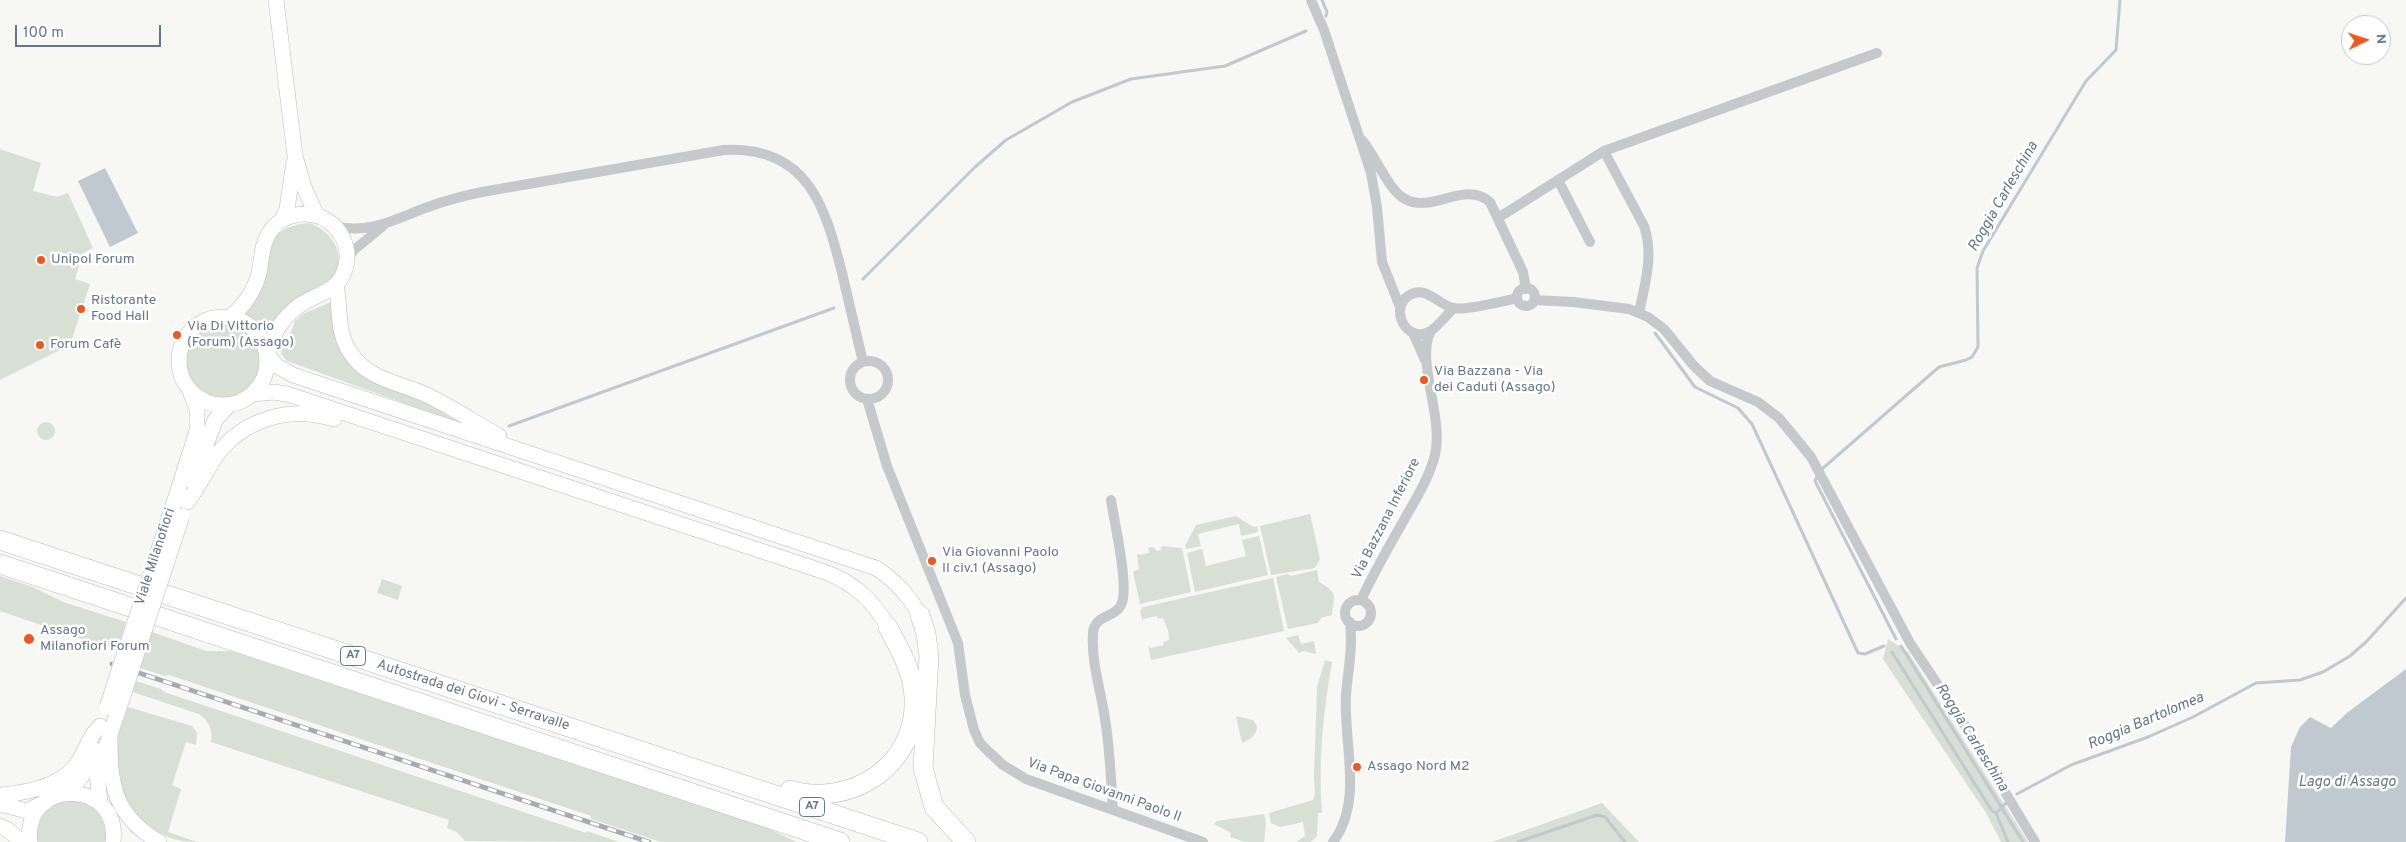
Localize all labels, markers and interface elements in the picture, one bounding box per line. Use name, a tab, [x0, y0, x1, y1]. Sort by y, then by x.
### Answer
scale bar	[18, 15, 164, 47]
north arrow	[2341, 15, 2391, 65]
text: 100 m	[23, 24, 64, 43]
text: N	[2372, 33, 2389, 45]
water label: Roggia Carleschina	[1965, 139, 2043, 255]
place label: Unipol Forum	[51, 252, 135, 268]
marker: Unipol Forum	[35, 254, 47, 266]
place label: Ristorante Food Hall	[91, 293, 156, 326]
marker: Ristorante Food Hall	[75, 303, 87, 315]
place label: Via Di Vittorio (Forum) (Assago)	[187, 319, 294, 352]
marker: Via Di Vittorio (Forum) (Assago)	[171, 329, 183, 341]
place label: Forum Cafè	[50, 337, 121, 353]
marker: Forum Cafè	[34, 339, 46, 351]
place label: Via Bazzana - Via dei Caduti (Assago)	[1434, 364, 1555, 397]
marker: Via Bazzana - Via dei Caduti (Assago)	[1418, 374, 1430, 386]
street label: Via Bazzana Inferiore	[1349, 456, 1425, 582]
street label: Viale Milanofiori	[132, 506, 180, 608]
place label: Via Giovanni Paolo II civ.1 (Assago)	[942, 545, 1059, 578]
marker: Via Giovanni Paolo II civ.1 (Assago)	[926, 555, 938, 567]
place label: Assago Milanofiori Forum	[40, 623, 150, 656]
marker: Assago Milanofiori Forum	[22, 632, 36, 646]
road number: A7	[340, 646, 366, 666]
street label: Autostrada dei Giovi - Serravalle	[375, 657, 571, 735]
water label: Roggia Carleschina	[1930, 681, 2012, 795]
water label: Roggia Bartolomea	[2085, 689, 2207, 755]
street label: Via Papa Giovanni Paolo II	[1025, 755, 1183, 827]
place label: Assago Nord M2	[1367, 759, 1470, 775]
marker: Assago Nord M2	[1351, 761, 1363, 773]
water label: Lago di Assago	[2298, 774, 2396, 792]
road number: A7	[800, 798, 824, 816]

